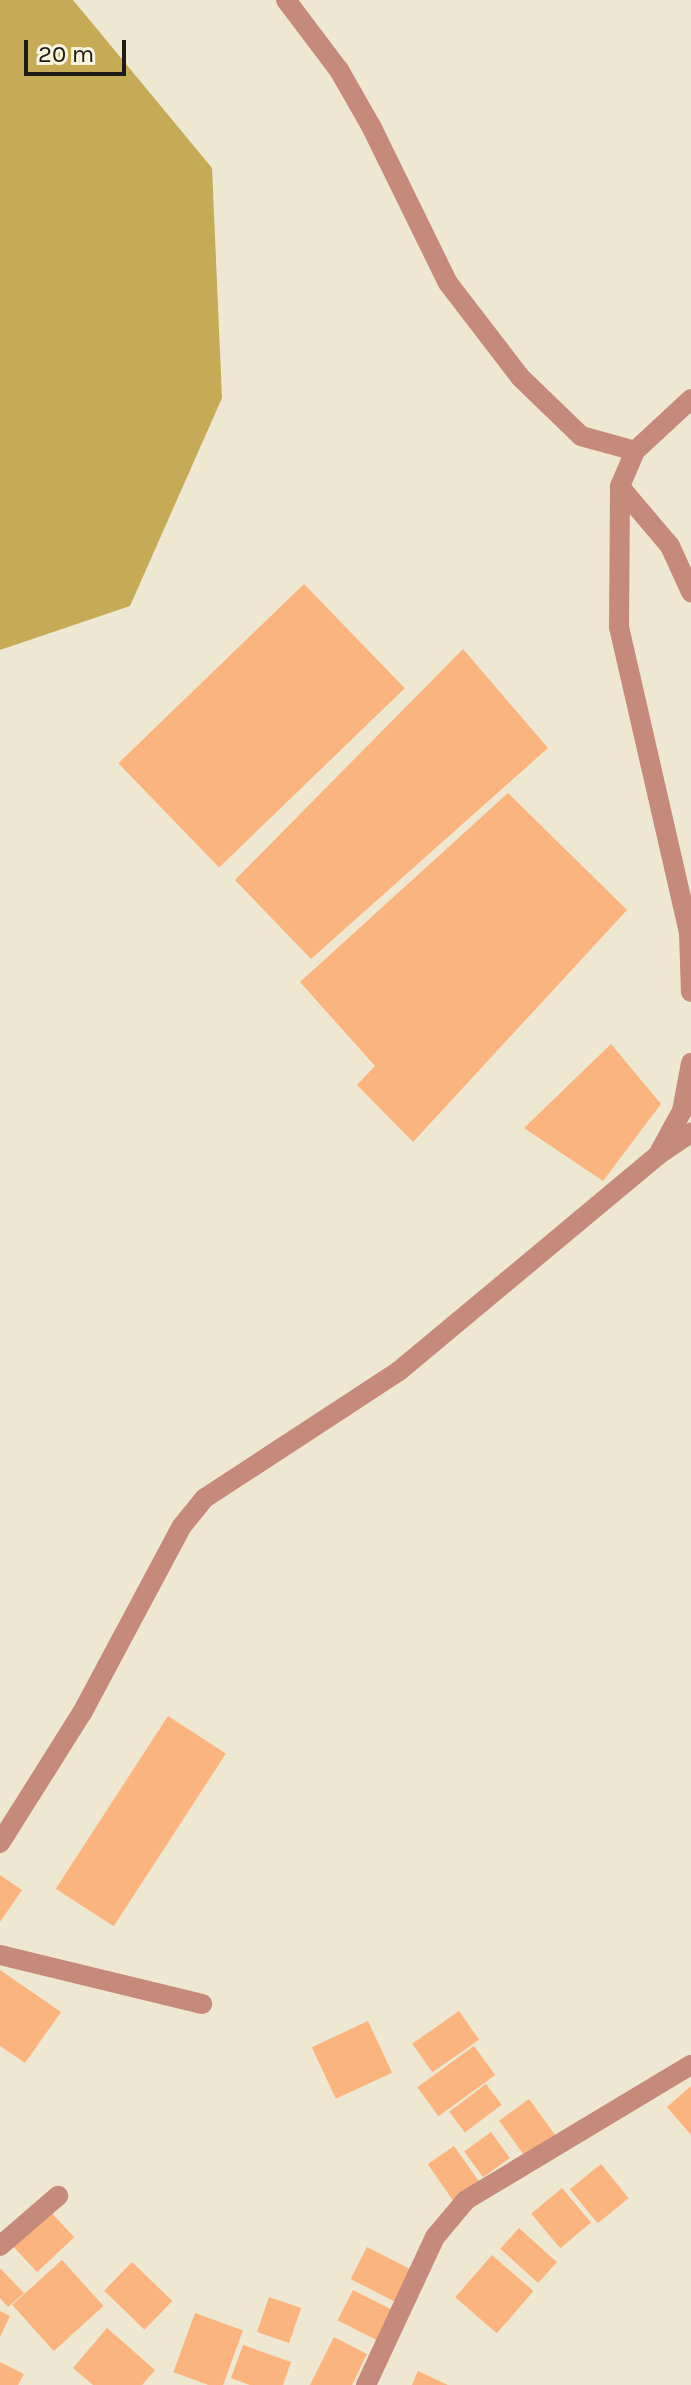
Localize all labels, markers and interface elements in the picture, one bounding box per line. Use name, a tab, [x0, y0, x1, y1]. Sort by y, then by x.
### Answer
scale bar	[28, 24, 130, 74]
text: 20 m	[38, 40, 94, 68]

